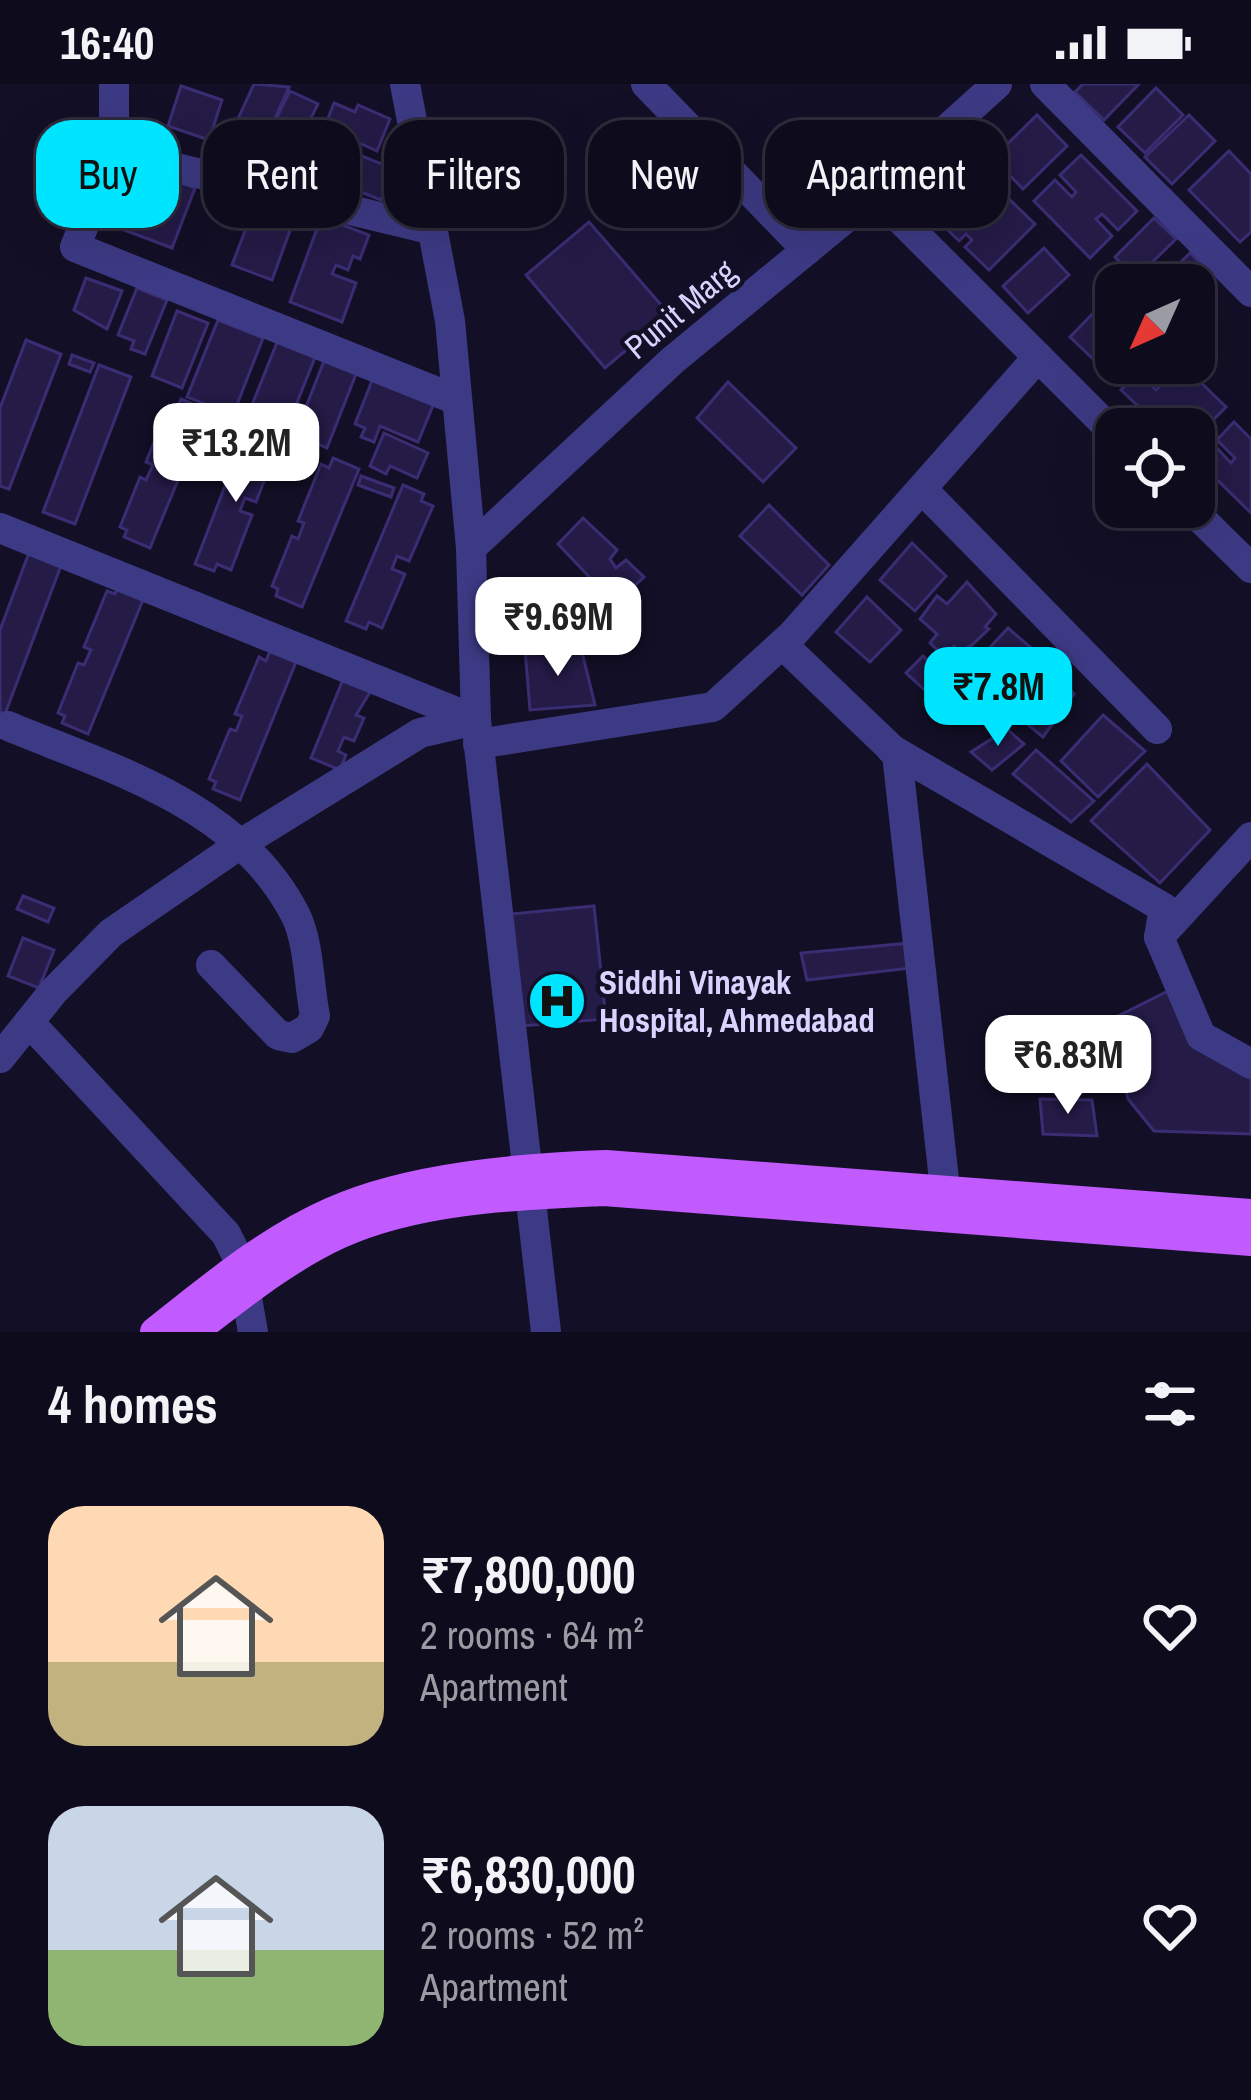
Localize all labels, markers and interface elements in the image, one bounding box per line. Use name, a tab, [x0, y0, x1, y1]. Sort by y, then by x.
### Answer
text: 16:40	[60, 12, 154, 73]
chip: Buy	[36, 120, 179, 228]
chip: Rent	[203, 120, 360, 228]
chip: Filters	[384, 120, 564, 228]
chip: New	[588, 120, 741, 228]
chip: Apartment	[765, 120, 1008, 228]
street label: Punit Marg	[615, 250, 745, 368]
north arrow	[1095, 264, 1215, 384]
map controls	[1095, 264, 1215, 528]
pin: ₹13.2M	[138, 403, 334, 505]
button: locate	[1095, 408, 1215, 528]
text: ₹13.2M	[180, 416, 292, 468]
pin: ₹9.69M	[460, 577, 656, 679]
text: ₹9.69M	[502, 590, 614, 642]
pin: ₹7.8M	[914, 647, 1082, 749]
text: ₹7.8M	[951, 660, 1045, 712]
place label: Siddhi Vinayak Hospital, Ahmedabad	[599, 960, 875, 1042]
hospital icon: Siddhi Vinayak Hospital, Ahmedabad	[526, 970, 588, 1032]
pin: ₹6.83M	[970, 1015, 1166, 1117]
text: ₹6.83M	[1012, 1028, 1124, 1080]
text: 4 homes	[48, 1370, 218, 1439]
icon: filters	[1137, 1371, 1203, 1437]
text: ₹7,800,000	[420, 1540, 636, 1609]
icon: home	[144, 1554, 288, 1698]
icon: heart	[1137, 1593, 1203, 1659]
text: 2 rooms · 64 m²	[420, 1609, 644, 1661]
text: Apartment	[420, 1661, 568, 1713]
text: ₹6,830,000	[420, 1840, 636, 1909]
icon: home	[144, 1854, 288, 1998]
icon: heart	[1137, 1893, 1203, 1959]
text: 2 rooms · 52 m²	[420, 1909, 644, 1961]
text: Apartment	[420, 1961, 568, 2013]

